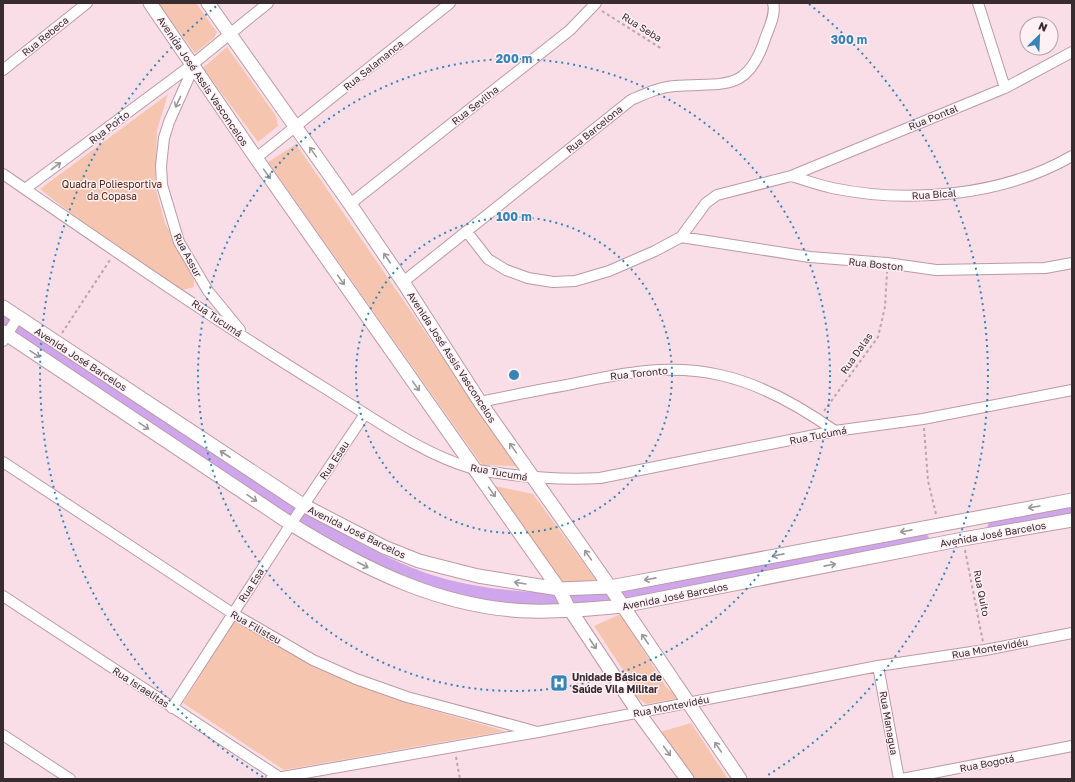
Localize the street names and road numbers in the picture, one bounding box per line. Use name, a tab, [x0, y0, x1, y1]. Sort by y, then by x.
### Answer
street label: Rua Seba	[620, 10, 664, 44]
street label: Rua Rebeca	[19, 14, 71, 58]
street label: Avenida José Assis Vasconcelos	[155, 14, 251, 148]
street label: Rua Salamanca	[341, 37, 405, 93]
street label: Rua Sevilha	[449, 83, 501, 127]
street label: Rua Pontal	[907, 102, 959, 132]
street label: Rua Barcelona	[563, 103, 625, 155]
street label: Rua Porto	[86, 108, 132, 146]
street label: Rua Bical	[911, 186, 957, 202]
street label: Rua Assur	[171, 231, 205, 279]
street label: Rua Boston	[848, 255, 904, 273]
street label: Avenida José Assis Vasconcelos	[405, 289, 499, 425]
street label: Rua Tucumá	[190, 297, 244, 339]
street label: Avenida José Barcelos	[33, 325, 129, 393]
street label: Rua Dalas	[837, 330, 875, 376]
street label: Rua Toronto	[610, 364, 668, 382]
street label: Rua Tucumá	[788, 424, 848, 446]
street label: Rua Esau	[317, 438, 351, 482]
street label: Rua Tucumá	[469, 461, 529, 483]
street label: Avenida José Barcelos	[306, 503, 408, 561]
street label: Avenida José Barcelos	[939, 519, 1047, 549]
street label: Rua Esa	[236, 566, 266, 604]
street label: Rua Quito	[972, 569, 992, 617]
street label: Avenida José Barcelos	[621, 580, 729, 612]
street label: Rua Filisteu	[229, 608, 283, 646]
street label: Rua Montevidéu	[951, 635, 1029, 661]
street label: Rua Israelitas	[110, 664, 172, 710]
street label: Rua Managua	[877, 690, 901, 756]
street label: Rua Montevidéu	[632, 693, 710, 719]
street label: Rua Bogotá	[959, 752, 1015, 774]

